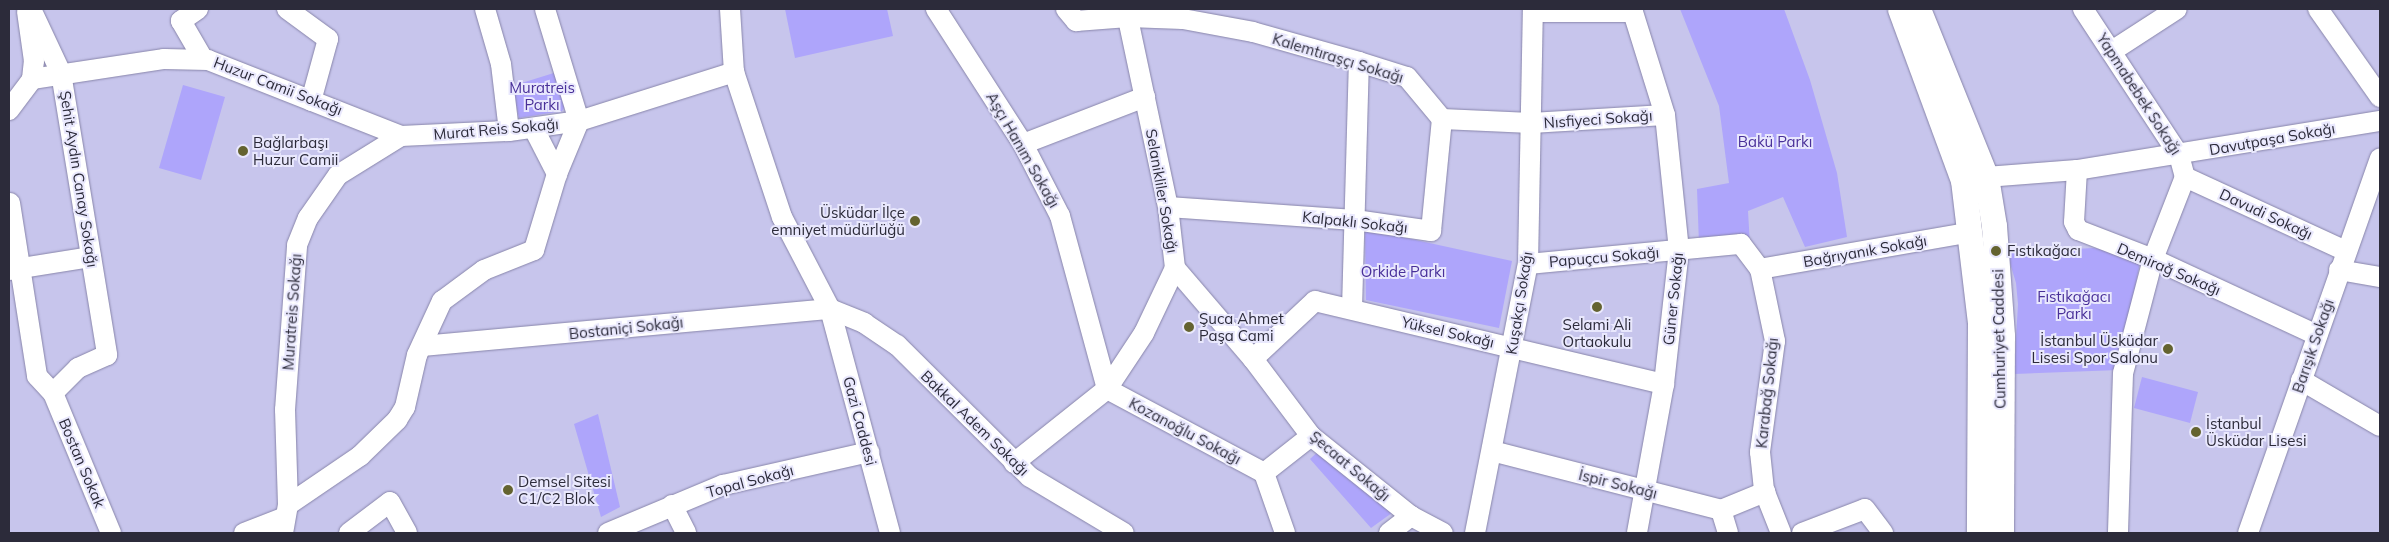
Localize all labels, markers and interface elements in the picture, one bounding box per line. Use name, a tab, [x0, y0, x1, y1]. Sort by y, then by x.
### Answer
street label: Kalemtıraşçı Sokağı	[1270, 29, 1406, 87]
street label: Yapmabebek Sokağı	[2093, 30, 2185, 158]
street label: Huzur Camii Sokağı	[211, 53, 345, 119]
park label: Muratreis Parkı	[509, 78, 575, 113]
street label: Şehit Aydın Canay Sokağı	[56, 89, 102, 269]
street label: Aşçı Hanım Sokağı	[983, 89, 1063, 211]
street label: Nısfiyeci Sokağı	[1543, 106, 1653, 132]
street label: Murat Reis Sokağı	[433, 115, 559, 143]
street label: Davutpaşa Sokağı	[2208, 119, 2336, 159]
street label: Selanikliler Sokağı	[1142, 128, 1182, 254]
place label: Bağlarbaşı Huzur Camii	[253, 133, 338, 168]
park label: Bakü Parkı	[1738, 133, 1812, 151]
marker: Bağlarbaşı Huzur Camii	[237, 145, 249, 157]
street label: Davudi Sokağı	[2217, 185, 2315, 243]
place label: Üsküdar İlçe emniyet müdürlüğü	[771, 203, 905, 238]
street label: Kalpaklı Sokağı	[1301, 208, 1409, 236]
marker: Üsküdar İlçe emniyet müdürlüğü	[909, 215, 921, 227]
street label: Bağrıyanık Sokağı	[1802, 231, 1928, 271]
street label: Demirağ Sokağı	[2115, 239, 2223, 299]
place label: Fıstıkağacı	[2007, 242, 2081, 260]
street label: Papuçcu Sokağı	[1548, 243, 1660, 271]
marker: Fıstıkağacı	[1989, 244, 2003, 258]
street label: Kuşakçı Sokağı	[1502, 250, 1536, 356]
street label: Güner Sokağı	[1659, 252, 1687, 346]
street label: Muratreis Sokağı	[279, 253, 305, 371]
park label: Orkide Parkı	[1361, 263, 1445, 281]
street label: Cumhuriyet Caddesi	[1989, 269, 2009, 409]
park label: Fıstıkağacı Parkı	[2037, 287, 2111, 322]
street label: Barışık Sokağı	[2289, 297, 2337, 395]
marker: Selami Ali Ortaokulu	[1591, 301, 1603, 313]
place label: Şuca Ahmet Paşa Cami	[1199, 309, 1284, 344]
street label: Bostaniçi Sokağı	[568, 313, 684, 343]
street label: Yüksel Sokağı	[1400, 313, 1496, 351]
place label: Selami Ali Ortaokulu	[1563, 315, 1631, 350]
marker: Şuca Ahmet Paşa Cami	[1183, 321, 1195, 333]
place label: İstanbul Üsküdar Lisesi Spor Salonu	[2032, 331, 2158, 366]
street label: Karabağ Sokağı	[1752, 337, 1782, 449]
marker: İstanbul Üsküdar Lisesi Spor Salonu	[2162, 343, 2174, 355]
street label: Bakkal Adem Sokağı	[917, 367, 1033, 479]
street label: Gazi Caddesi	[839, 375, 881, 467]
street label: Kozanoğlu Sokağı	[1126, 394, 1244, 468]
place label: İstanbul Üsküdar Lisesi	[2206, 414, 2306, 449]
street label: Bostan Sokak	[55, 416, 109, 510]
marker: İstanbul Üsküdar Lisesi	[2190, 426, 2202, 438]
street label: Şecaat Sokağı	[1306, 427, 1394, 505]
street label: Topal Sokağı	[705, 461, 795, 501]
street label: İspir Sokağı	[1577, 466, 1659, 502]
place label: Demsel Sitesi C1/C2 Blok	[518, 472, 611, 507]
marker: Demsel Sitesi C1/C2 Blok	[502, 484, 514, 496]

